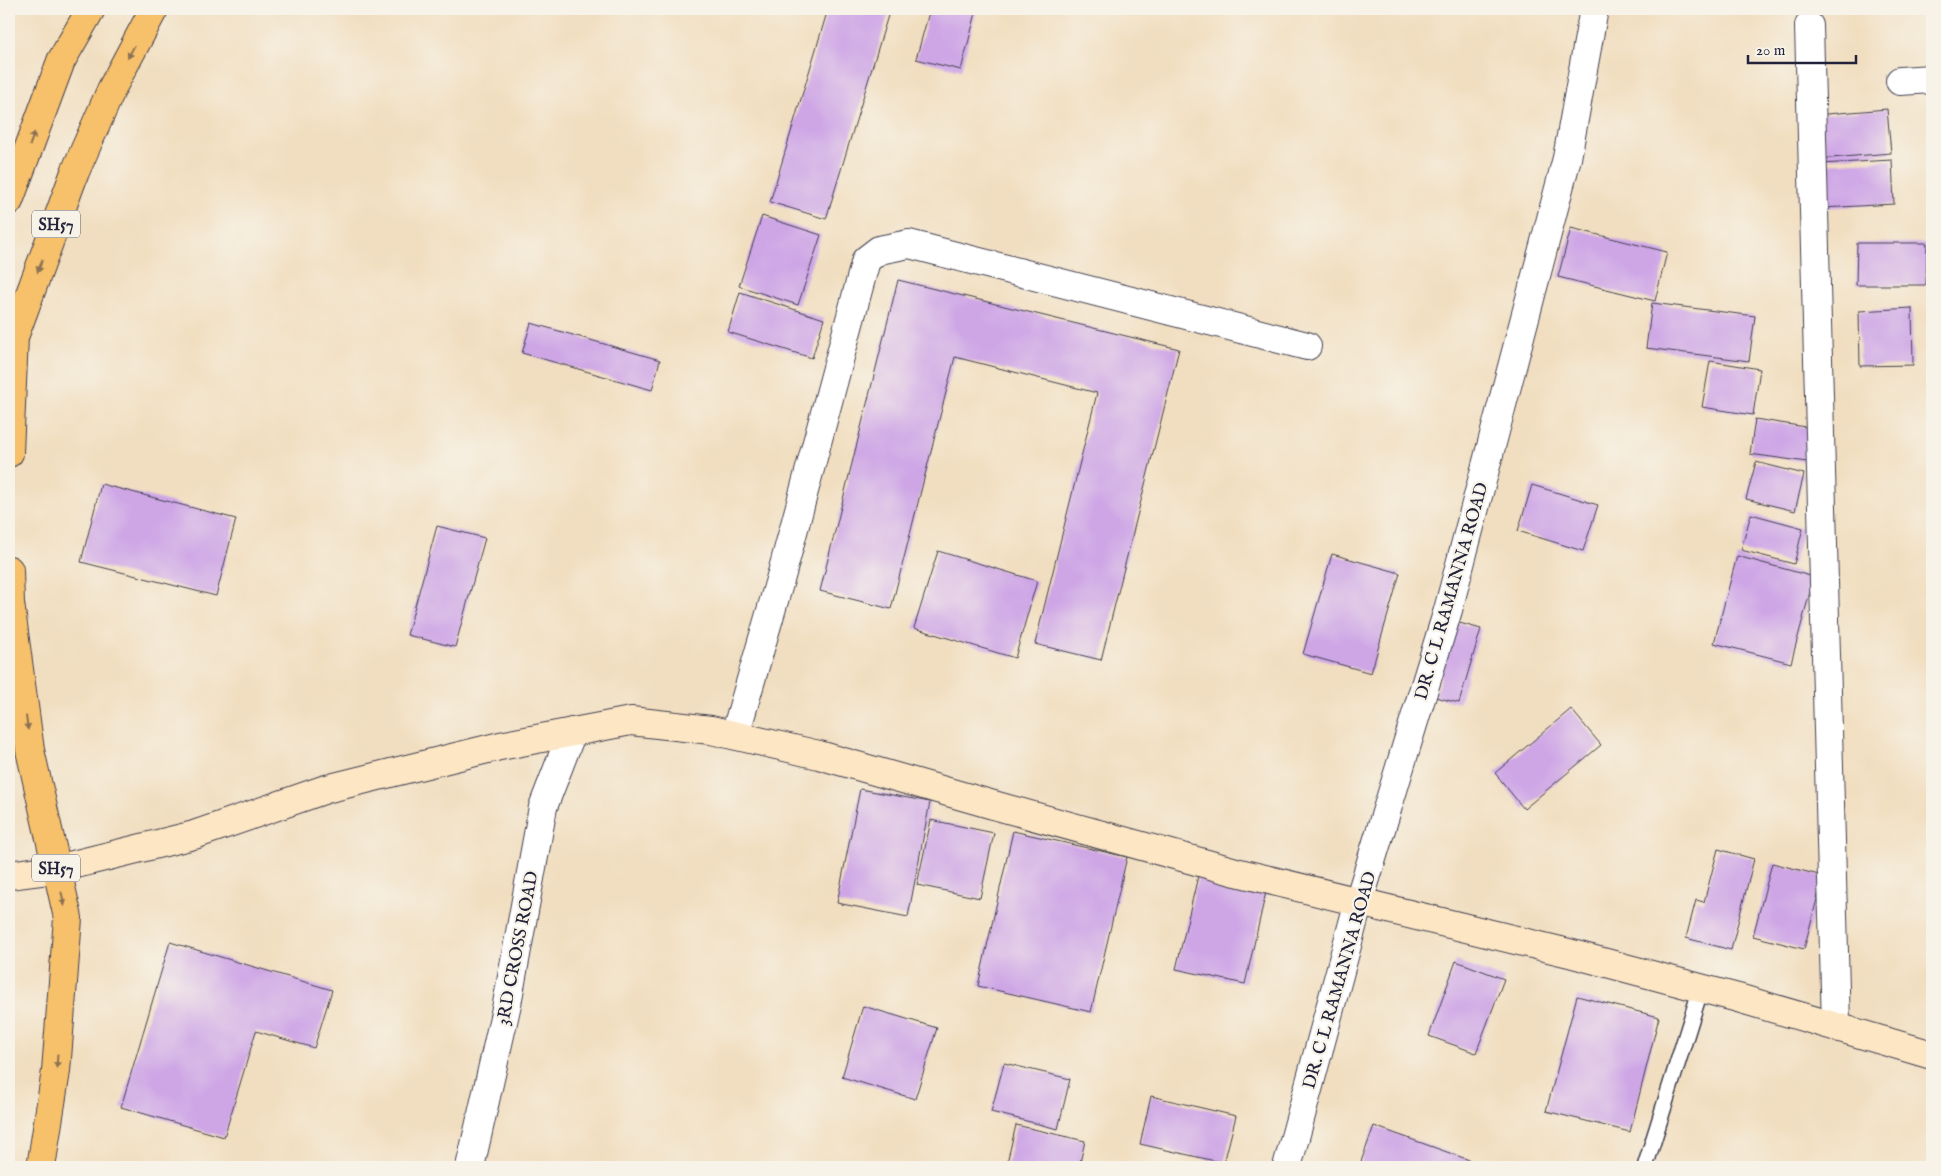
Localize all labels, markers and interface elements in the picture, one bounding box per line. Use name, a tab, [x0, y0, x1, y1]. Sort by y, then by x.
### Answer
scale bar	[1748, 32, 1856, 64]
text: 20 m	[1756, 41, 1786, 60]
one-way arrow	[127, 44, 135, 59]
one-way arrow	[28, 131, 36, 146]
road number: SH57	[32, 210, 80, 238]
one-way arrow	[36, 258, 43, 273]
street label: DR. C L RAMANNA ROAD	[1410, 480, 1495, 703]
one-way arrow	[23, 715, 31, 731]
road number: SH57	[32, 854, 80, 881]
street label: 3RD CROSS ROAD	[492, 869, 545, 1027]
street label: DR. C L RAMANNA ROAD	[1298, 869, 1383, 1092]
one-way arrow	[59, 891, 67, 907]
one-way arrow	[52, 1053, 60, 1069]

